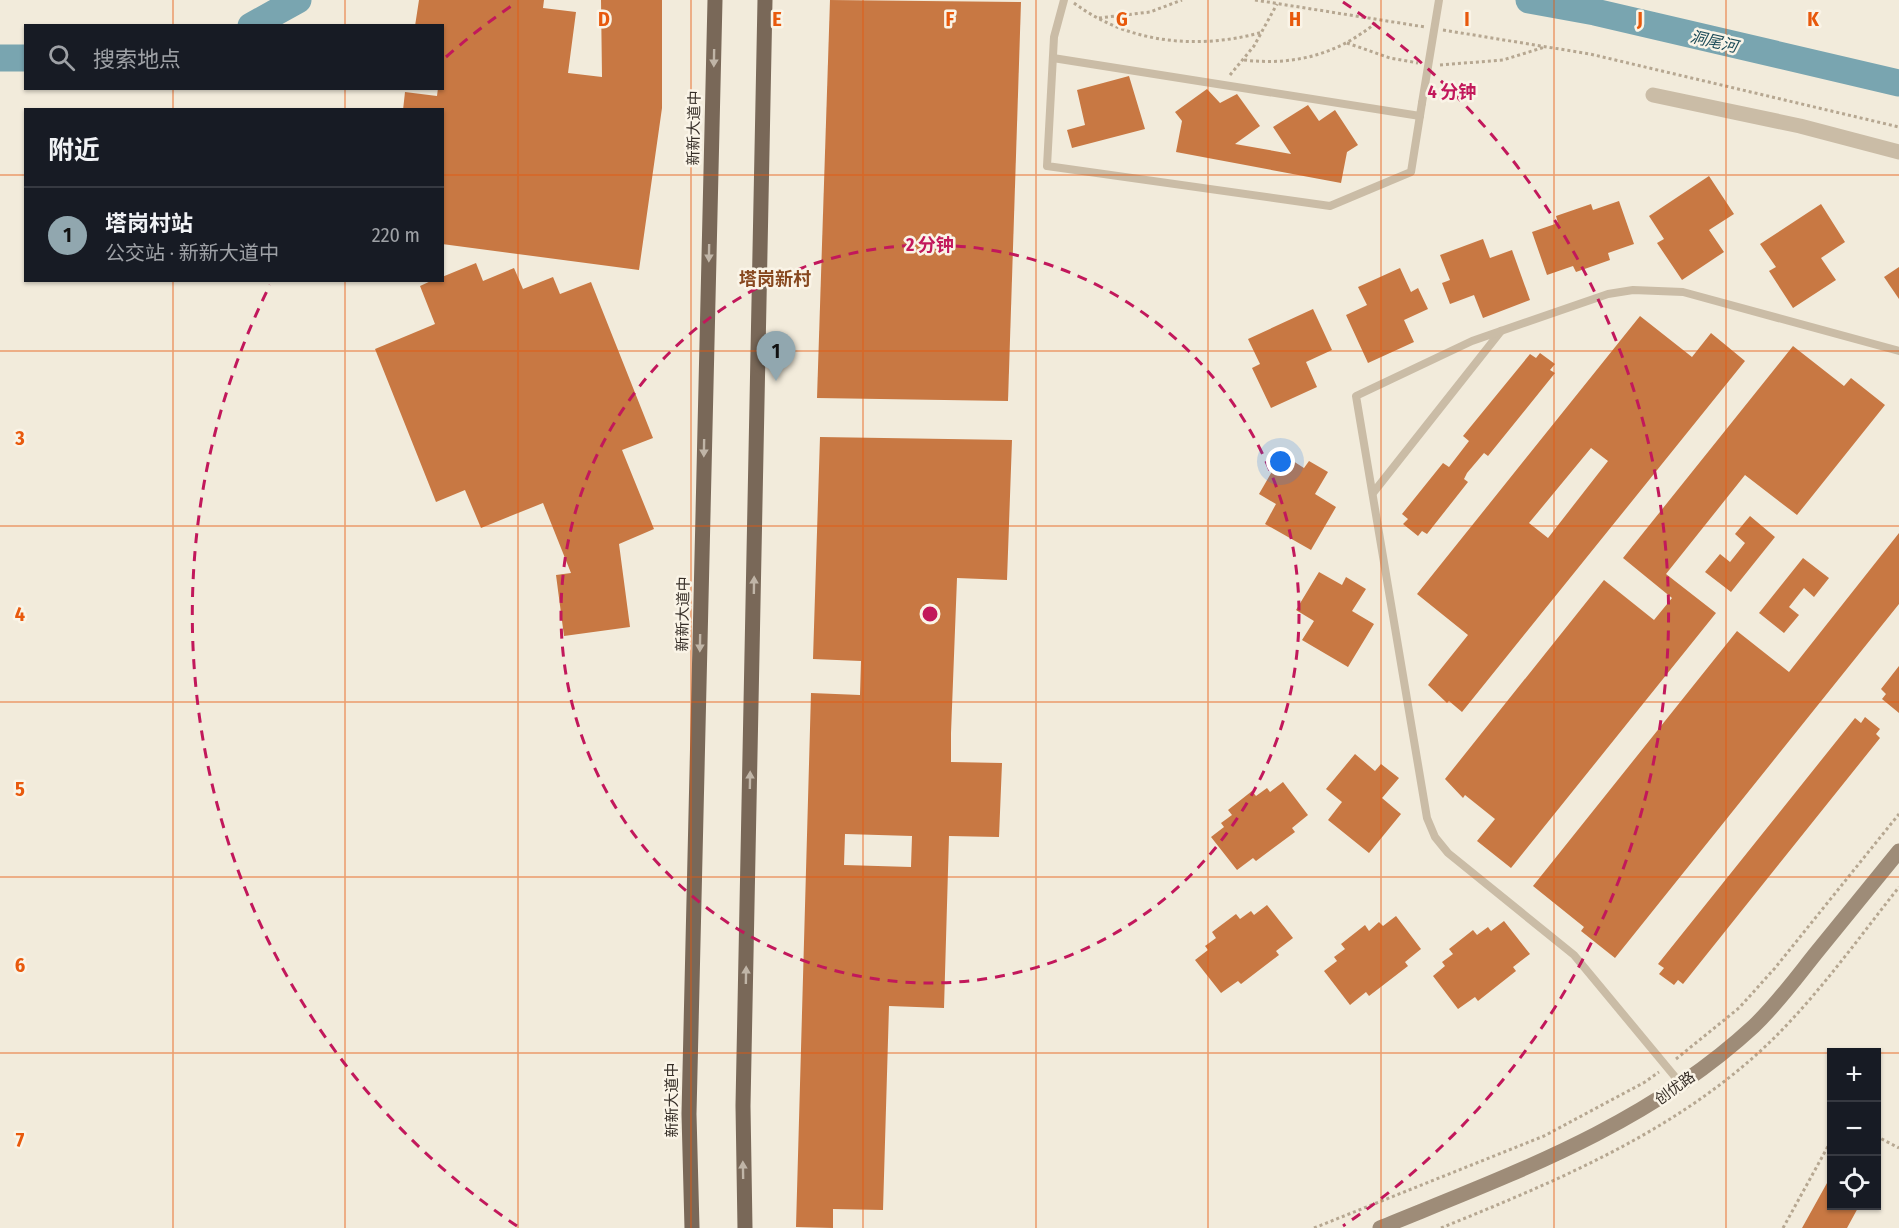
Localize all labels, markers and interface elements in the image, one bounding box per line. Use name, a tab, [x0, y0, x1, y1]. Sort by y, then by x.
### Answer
text: D	[598, 7, 610, 31]
text: E	[772, 7, 782, 31]
text: F	[946, 7, 955, 31]
text: G	[1116, 7, 1128, 31]
text: H	[1289, 7, 1301, 31]
text: I	[1464, 7, 1470, 31]
text: J	[1636, 7, 1643, 31]
text: K	[1807, 7, 1819, 31]
search box	[24, 24, 444, 90]
water label: 洞尾河	[1688, 27, 1742, 57]
icon: search	[45, 41, 78, 74]
text: 搜索地点	[93, 46, 181, 73]
one-way arrow	[709, 49, 718, 68]
text: 4 分钟	[1428, 81, 1477, 103]
street label: 新新大道中	[684, 90, 704, 166]
text: 附近	[48, 135, 100, 166]
text: 塔岗村站	[105, 210, 193, 237]
text: 1	[63, 223, 72, 247]
text: 220 m	[372, 223, 420, 247]
text: 2 分钟	[905, 234, 954, 256]
text: 公交站 · 新新大道中	[105, 241, 279, 265]
one-way arrow	[704, 244, 714, 263]
district label: 塔岗新村	[739, 268, 811, 290]
pin: 1	[756, 332, 796, 381]
text: 3	[14, 426, 25, 450]
one-way arrow	[699, 439, 709, 458]
your location	[1266, 447, 1295, 476]
one-way arrow	[749, 575, 759, 594]
street label: 新新大道中	[673, 576, 693, 652]
text: 4	[15, 602, 25, 626]
centre of rings	[920, 604, 940, 624]
one-way arrow	[695, 634, 705, 653]
one-way arrow	[746, 770, 755, 789]
text: 5	[15, 777, 25, 801]
text: 6	[15, 953, 25, 977]
one-way arrow	[741, 965, 750, 984]
map controls	[1827, 1048, 1881, 1210]
button: +	[1827, 1048, 1881, 1102]
street label: 新新大道中	[663, 1062, 681, 1138]
street label: 创优路	[1652, 1067, 1698, 1109]
button: −	[1827, 1102, 1881, 1156]
text: 7	[16, 1128, 25, 1152]
button: locate	[1827, 1156, 1881, 1210]
one-way arrow	[739, 1160, 748, 1179]

